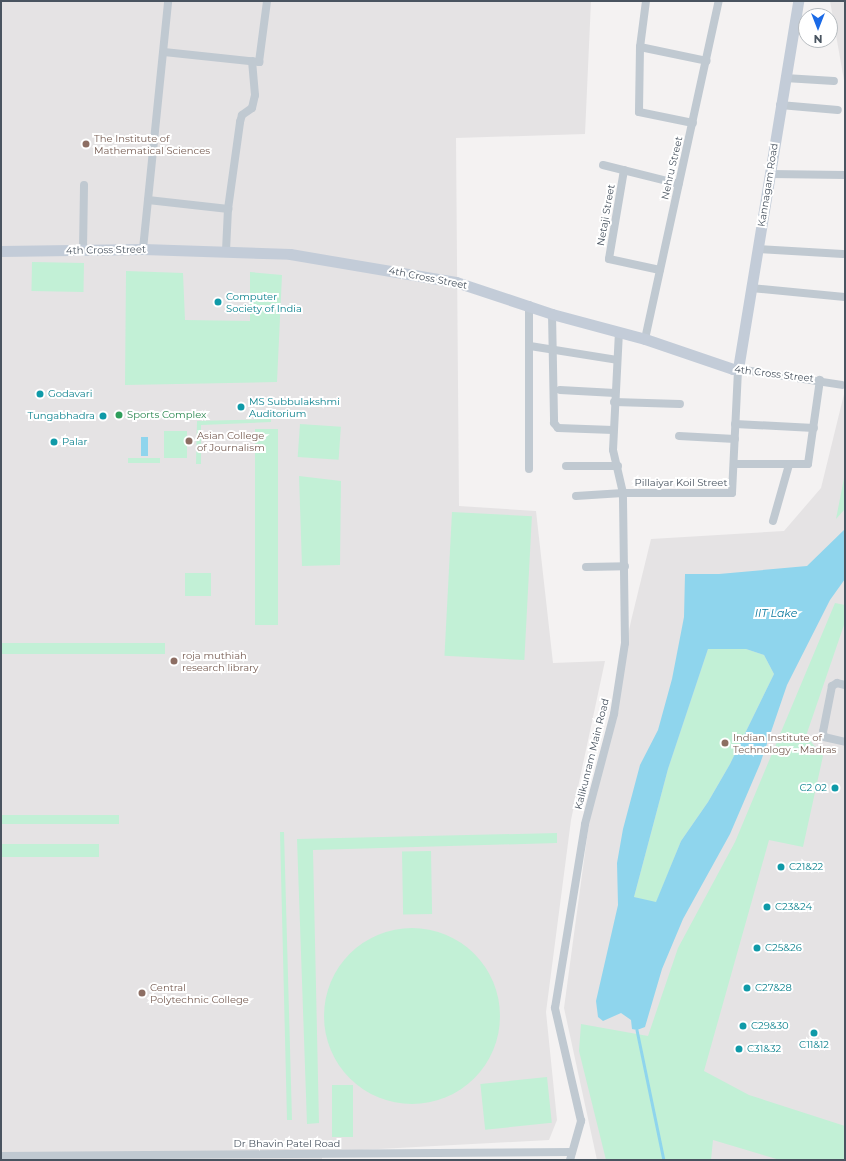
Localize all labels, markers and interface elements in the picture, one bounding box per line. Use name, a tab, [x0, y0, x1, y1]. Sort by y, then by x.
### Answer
north arrow	[798, 8, 838, 48]
text: N	[814, 32, 822, 46]
place label: The Institute of Mathematical Sciences	[94, 132, 210, 156]
street label: Nehru Street	[659, 135, 685, 201]
marker: The Institute of Mathematical Sciences	[81, 139, 91, 149]
street label: Kannagam Road	[755, 142, 781, 228]
street label: Netaji Street	[595, 183, 617, 247]
street label: 4th Cross Street	[66, 243, 146, 257]
street label: 4th Cross Street	[388, 264, 468, 292]
place label: Computer Society of India	[226, 290, 302, 314]
marker: Computer Society of India	[213, 297, 223, 307]
street label: 4th Cross Street	[734, 363, 814, 385]
place label: Godavari	[48, 388, 92, 400]
marker: Godavari	[35, 389, 45, 399]
place label: MS Subbulakshmi Auditorium	[249, 395, 340, 418]
marker: MS Subbulakshmi Auditorium	[236, 402, 246, 412]
place label: Sports Complex	[127, 409, 206, 421]
place label: Tungabhadra	[27, 410, 95, 422]
marker: Sports Complex	[114, 410, 124, 420]
marker: Tungabhadra	[98, 411, 108, 421]
place label: Asian College of Journalism	[197, 429, 265, 452]
place label: Palar	[62, 436, 88, 448]
marker: Asian College of Journalism	[184, 436, 194, 446]
marker: Palar	[49, 437, 59, 447]
street label: Pillaiyar Koil Street	[635, 477, 727, 489]
water label: IIT Lake	[755, 606, 797, 620]
place label: roja muthiah research library	[182, 649, 258, 672]
marker: roja muthiah research library	[169, 656, 179, 666]
street label: Kalikunram Main Road	[572, 697, 612, 811]
place label: Indian Institute of Technology - Madras	[733, 731, 836, 754]
marker: Indian Institute of Technology - Madras	[720, 738, 730, 748]
place label: C2 02	[799, 782, 827, 794]
marker: C2 02	[830, 783, 840, 793]
place label: C21&22	[789, 861, 823, 873]
marker: C21&22	[776, 862, 786, 872]
place label: C23&24	[775, 901, 812, 913]
marker: C23&24	[762, 902, 772, 912]
place label: C25&26	[765, 942, 802, 954]
marker: C25&26	[752, 943, 762, 953]
place label: Central Polytechnic College	[150, 981, 249, 1004]
place label: C27&28	[755, 982, 792, 994]
marker: C27&28	[742, 983, 752, 993]
marker: Central Polytechnic College	[137, 988, 147, 998]
place label: C29&30	[751, 1020, 789, 1032]
marker: C29&30	[738, 1021, 748, 1031]
marker: C11&12	[809, 1028, 819, 1038]
place label: C11&12	[799, 1039, 829, 1051]
place label: C31&32	[747, 1043, 781, 1055]
marker: C31&32	[734, 1044, 744, 1054]
street label: Dr Bhavin Patel Road	[234, 1138, 340, 1150]

